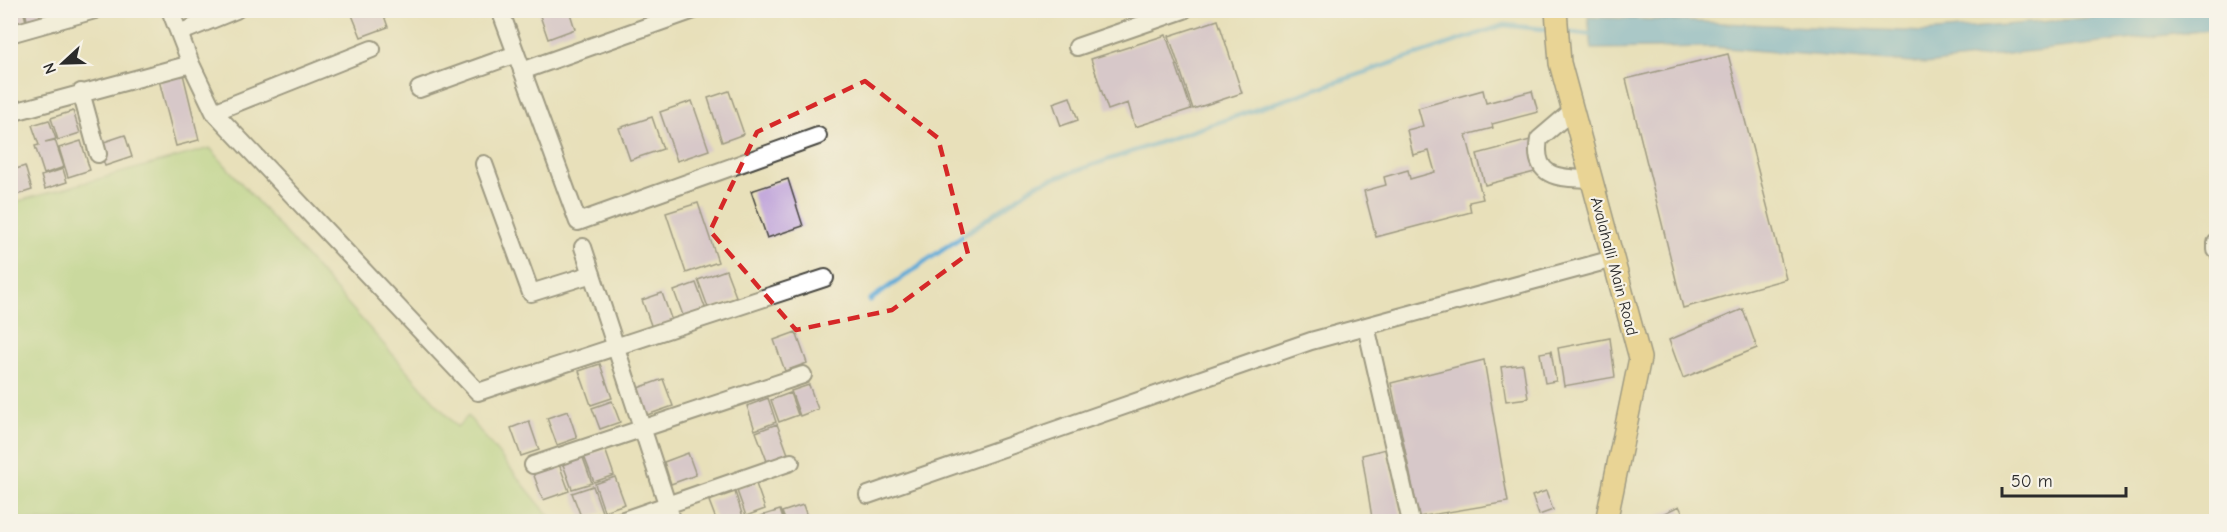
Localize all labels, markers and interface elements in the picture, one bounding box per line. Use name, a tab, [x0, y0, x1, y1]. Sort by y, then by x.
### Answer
north arrow	[33, 33, 93, 93]
text: N	[40, 60, 60, 76]
street label: Avalahalli Main Road	[1587, 195, 1641, 337]
scale bar	[2002, 460, 2126, 498]
text: 50 m	[2011, 471, 2053, 492]

